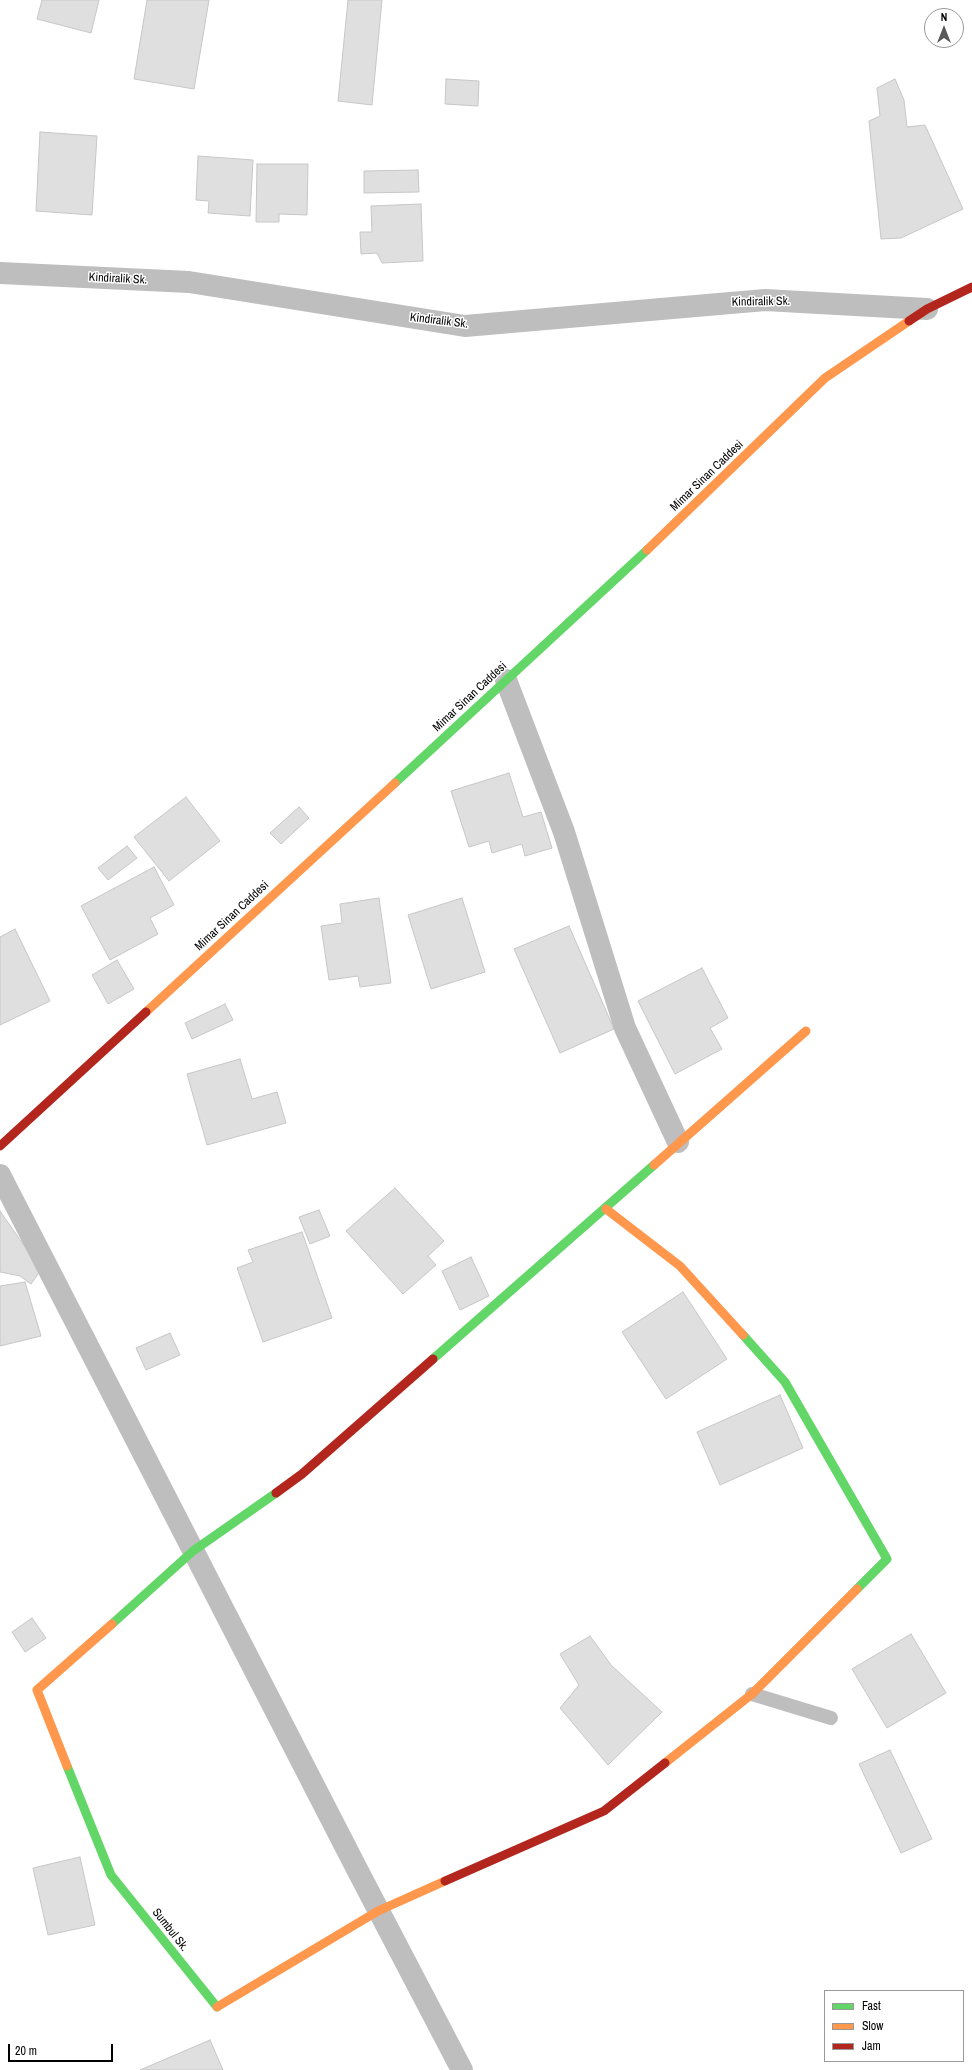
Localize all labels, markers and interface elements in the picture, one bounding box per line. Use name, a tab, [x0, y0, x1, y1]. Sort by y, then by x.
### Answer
north arrow	[924, 8, 964, 48]
text: N	[941, 10, 947, 24]
street label: Kindiralik Sk.	[88, 270, 148, 288]
street label: Kindiralik Sk.	[732, 294, 790, 310]
street label: Kindiralik Sk.	[409, 310, 469, 332]
street label: Mimar Sinan Caddesi	[668, 438, 746, 514]
street label: Mimar Sinan Caddesi	[430, 659, 510, 735]
street label: Mimar Sinan Caddesi	[192, 878, 272, 954]
street label: Sumbul Sk.	[149, 1906, 191, 1954]
legend	[824, 1990, 964, 2062]
text: Fast	[862, 1998, 881, 2014]
text: Slow	[862, 2018, 883, 2034]
scale bar	[10, 2036, 115, 2062]
text: Jam	[862, 2038, 881, 2054]
text: 20 m	[15, 2043, 37, 2059]

